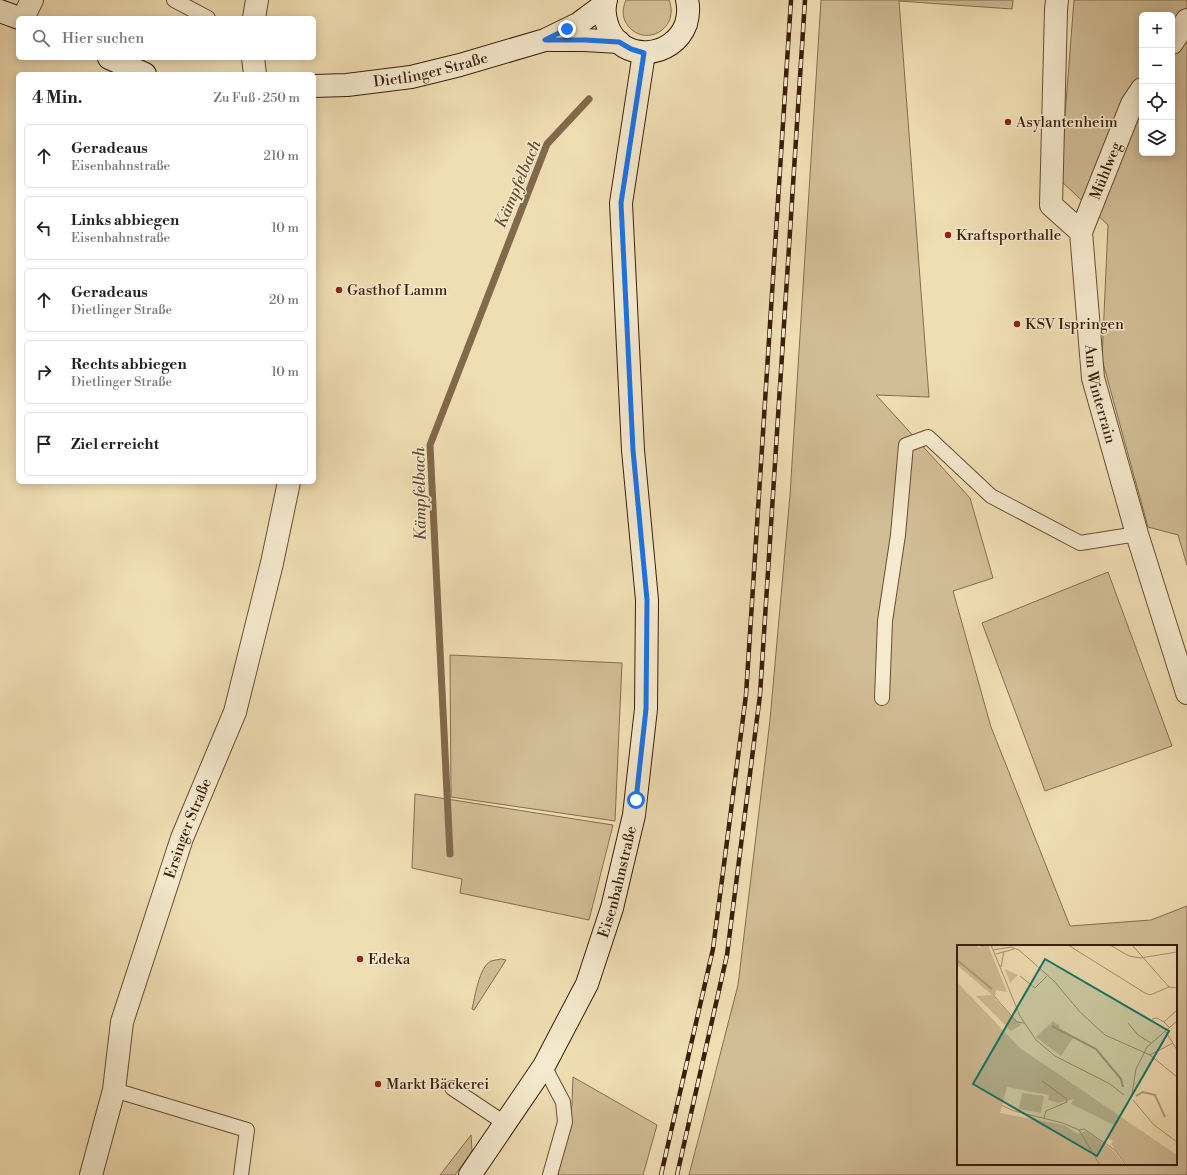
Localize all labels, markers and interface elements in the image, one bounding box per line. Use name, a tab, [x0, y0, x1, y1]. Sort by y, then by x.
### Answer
map controls	[1139, 12, 1175, 156]
button: +	[1139, 12, 1175, 48]
search box	[16, 16, 316, 60]
route end	[558, 20, 576, 38]
icon: search	[30, 27, 52, 49]
text: Hier suchen	[62, 29, 144, 48]
street label: Dietlinger Straße	[372, 48, 490, 91]
button: −	[1139, 48, 1175, 84]
button: locate	[1139, 84, 1175, 120]
text: 4 Min.	[32, 87, 82, 109]
text: Zu Fuß · 250 m	[214, 90, 300, 106]
place label: Asylantenheim	[1015, 113, 1118, 132]
marker: Asylantenheim	[1003, 117, 1013, 127]
button: layers	[1139, 120, 1175, 156]
water label: Kämpfelbach	[491, 137, 545, 231]
text: Geradeaus	[71, 139, 148, 158]
street label: Mühlweg	[1085, 139, 1126, 202]
icon: ahead	[33, 145, 55, 167]
text: 210 m	[264, 148, 299, 164]
text: Eisenbahnstraße	[71, 158, 170, 174]
text: Links abbiegen	[71, 211, 179, 230]
icon: left	[33, 217, 55, 239]
text: 10 m	[271, 220, 299, 236]
place label: Kraftsporthalle	[956, 226, 1061, 245]
text: Eisenbahnstraße	[71, 230, 170, 246]
marker: Kraftsporthalle	[943, 230, 953, 240]
place label: Gasthof Lamm	[347, 281, 447, 300]
text: Geradeaus	[71, 283, 148, 302]
marker: Gasthof Lamm	[334, 285, 344, 295]
icon: ahead	[33, 289, 55, 311]
text: 20 m	[269, 292, 299, 308]
text: Dietlinger Straße	[71, 302, 172, 318]
place label: KSV Ispringen	[1025, 315, 1124, 334]
marker: KSV Ispringen	[1012, 319, 1022, 329]
street label: Am Winterrain	[1081, 343, 1120, 446]
text: Rechts abbiegen	[71, 355, 187, 374]
icon: right	[33, 361, 55, 383]
text: 10 m	[271, 364, 299, 380]
text: Dietlinger Straße	[71, 374, 172, 390]
icon: arrive	[33, 433, 55, 455]
text: Ziel erreicht	[71, 435, 159, 454]
water label: Kämpfelbach	[409, 447, 431, 541]
street label: Ersinger Straße	[160, 775, 216, 881]
route start	[627, 791, 645, 809]
street label: Eisenbahnstraße	[593, 824, 641, 940]
inset map	[957, 945, 1177, 1165]
place label: Edeka	[368, 950, 411, 969]
marker: Edeka	[355, 954, 365, 964]
place label: Markt Bäckerei	[386, 1075, 489, 1094]
marker: Markt Bäckerei	[373, 1079, 383, 1089]

